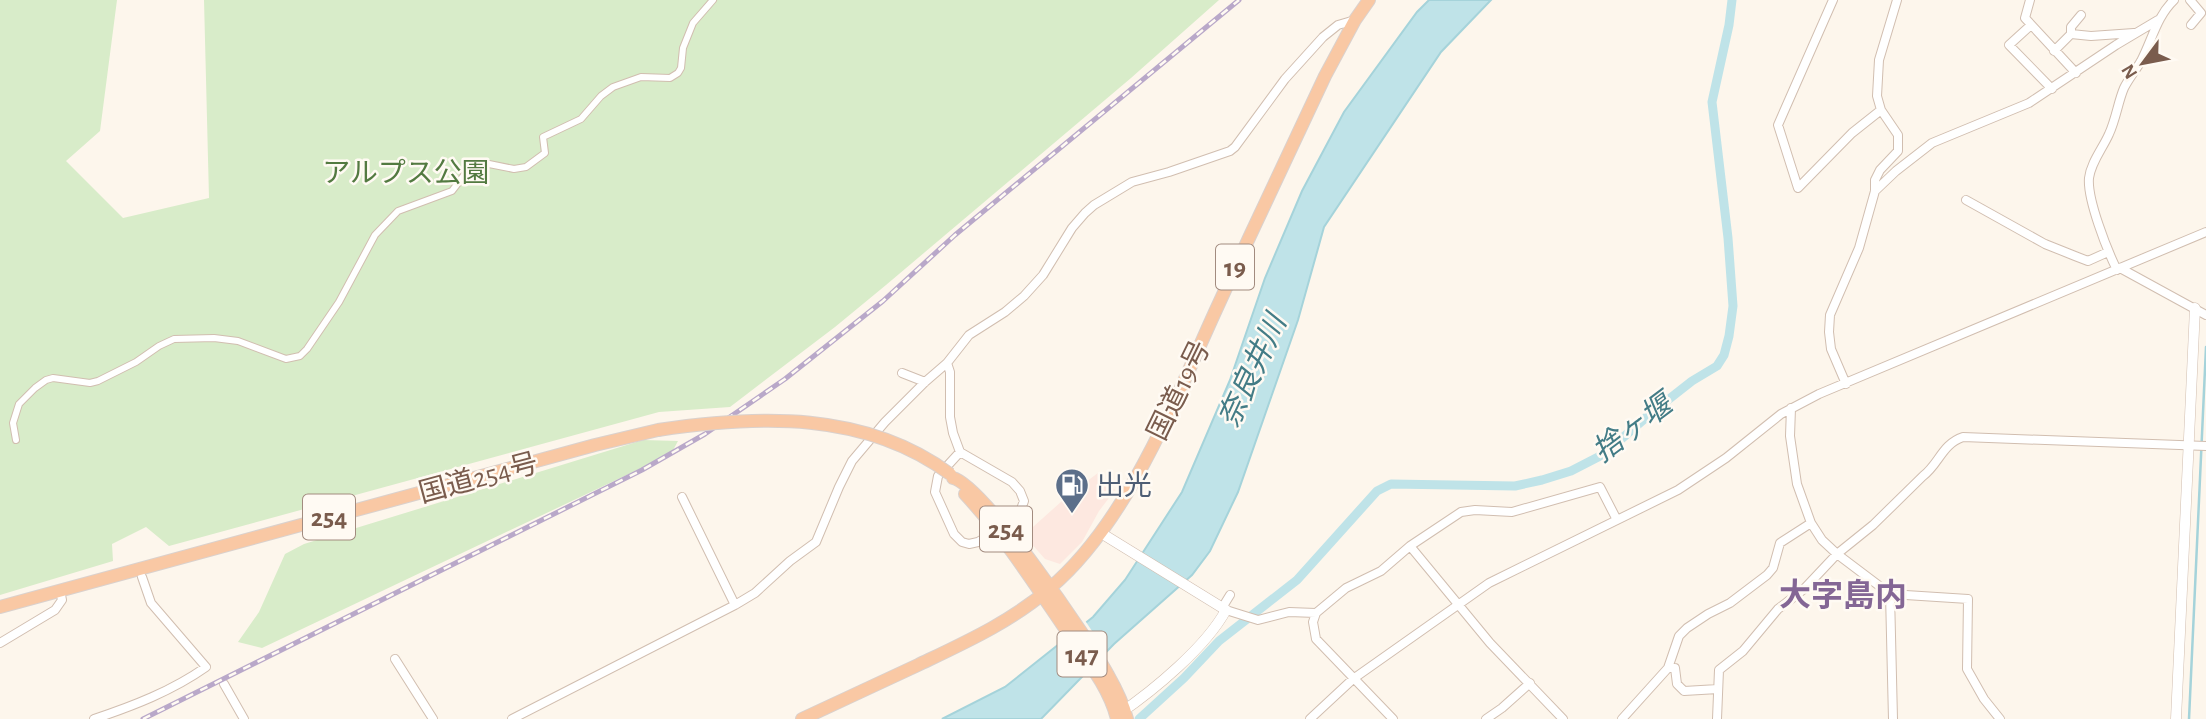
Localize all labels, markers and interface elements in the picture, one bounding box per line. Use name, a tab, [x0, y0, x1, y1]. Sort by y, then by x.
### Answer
north arrow	[2108, 28, 2178, 98]
text: N	[2118, 61, 2141, 82]
park label: アルプス公園	[322, 158, 490, 188]
road number: 19	[1216, 244, 1254, 290]
water label: 奈良井川	[1212, 307, 1293, 432]
street label: 国道19号	[1142, 336, 1216, 445]
water label: 捨ヶ堰	[1586, 385, 1682, 468]
street label: 国道254号	[415, 448, 541, 508]
fuel station icon: 出光	[1053, 466, 1091, 515]
place label: 出光	[1096, 471, 1152, 501]
road number: 254	[303, 495, 355, 540]
road number: 254	[980, 506, 1032, 552]
district label: 大字島内	[1779, 578, 1907, 612]
road number: 147	[1058, 632, 1106, 676]

